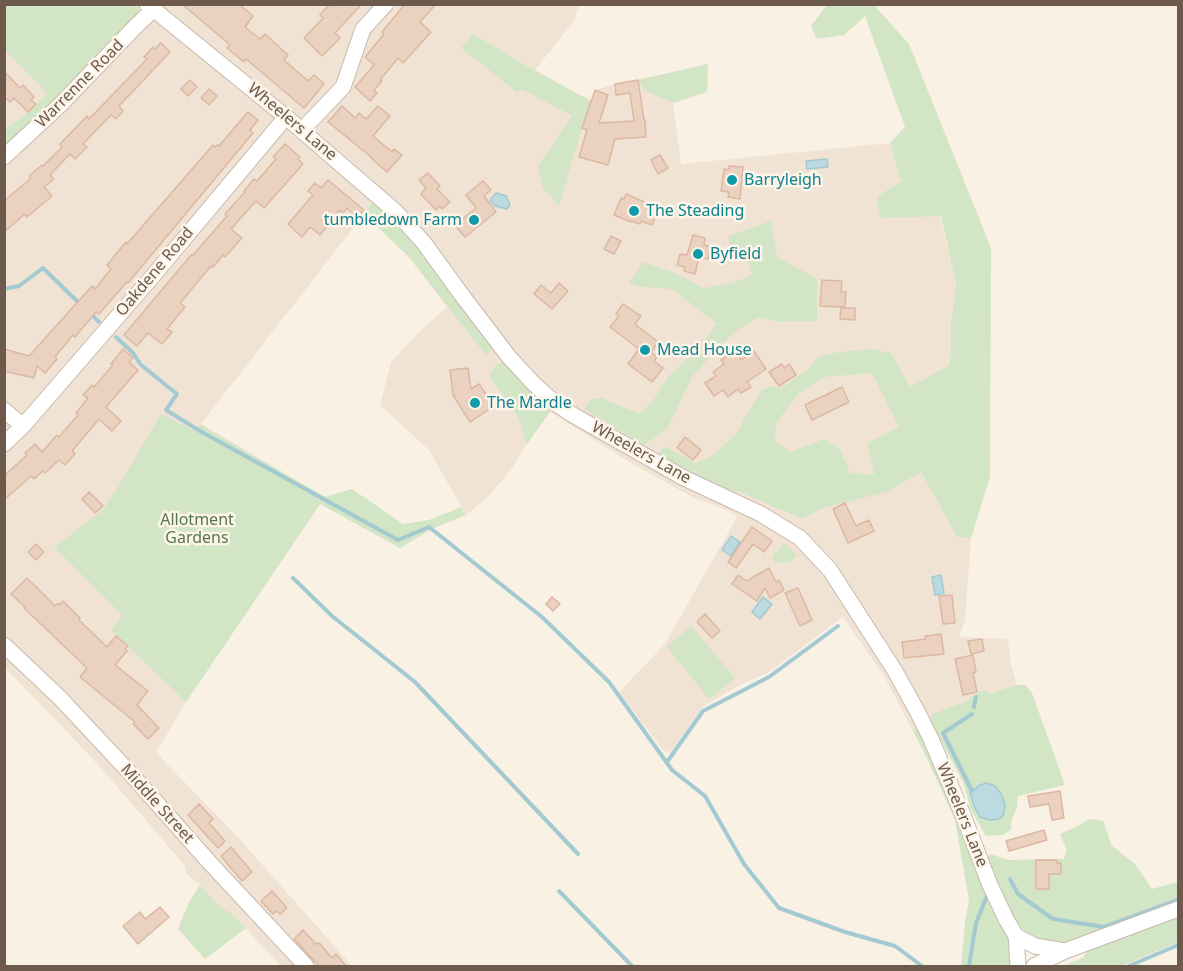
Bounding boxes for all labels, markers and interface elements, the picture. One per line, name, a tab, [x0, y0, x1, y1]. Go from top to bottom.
street label: Warrenne Road	[32, 36, 128, 132]
street label: Wheelers Lane	[243, 79, 341, 165]
place label: Barryleigh	[744, 170, 822, 190]
marker: Barryleigh	[725, 173, 739, 187]
place label: The Steading	[646, 201, 744, 221]
marker: The Steading	[627, 204, 641, 218]
place label: tumbledown Farm	[324, 210, 462, 230]
marker: tumbledown Farm	[467, 213, 481, 227]
street label: Oakdene Road	[112, 224, 198, 320]
place label: Byfield	[710, 244, 761, 264]
marker: Byfield	[691, 247, 705, 261]
place label: Mead House	[657, 340, 752, 360]
marker: Mead House	[638, 343, 652, 357]
place label: The Mardle	[487, 393, 572, 413]
marker: The Mardle	[468, 396, 482, 410]
street label: Wheelers Lane	[588, 418, 694, 488]
park label: Allotment Gardens	[160, 510, 234, 548]
street label: Middle Street	[116, 760, 198, 848]
street label: Wheelers Lane	[932, 760, 992, 870]

